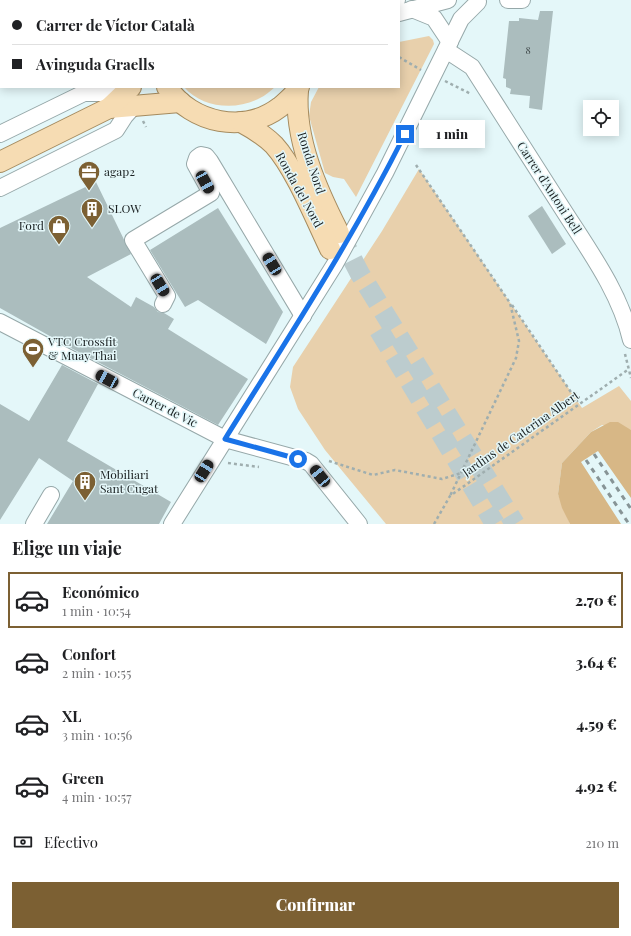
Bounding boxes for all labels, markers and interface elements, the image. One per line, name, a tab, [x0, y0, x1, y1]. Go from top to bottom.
text: Carrer de Víctor Català	[36, 15, 195, 35]
house number: 8	[525, 43, 531, 57]
text: Avinguda Graells	[36, 54, 155, 74]
map controls	[583, 100, 619, 136]
button: locate	[583, 100, 619, 136]
callout: 1 min	[419, 120, 485, 148]
route end	[396, 125, 414, 143]
text: 1 min	[436, 125, 468, 142]
street label: Ronda Nord	[294, 130, 329, 196]
street label: Carrer d'Antoni Bell	[514, 138, 586, 237]
street label: Ronda del Nord	[273, 149, 327, 230]
office icon: agap2	[76, 159, 102, 192]
place label: agap2	[104, 163, 135, 179]
car	[194, 169, 216, 195]
building icon: SLOW	[79, 196, 105, 229]
place label: SLOW	[108, 200, 141, 216]
shop icon: Ford	[46, 213, 72, 246]
place label: Ford	[19, 217, 44, 233]
car	[261, 251, 283, 277]
car	[149, 272, 171, 298]
place label: VTC Crossfit & Muay Thai	[47, 333, 117, 363]
sports icon: VTC Crossfit & Muay Thai	[20, 336, 46, 369]
car	[94, 368, 120, 390]
street label: Carrer de Vic	[130, 384, 201, 430]
street label: Jardins de Caterina Albert	[458, 386, 583, 480]
route start	[289, 450, 307, 468]
car	[193, 458, 215, 484]
car	[308, 463, 332, 489]
place label: Mobiliari Sant Cugat	[100, 466, 159, 496]
building icon: Mobiliari Sant Cugat	[72, 469, 98, 502]
text: Elige un viaje	[12, 536, 122, 560]
icon: car	[14, 582, 50, 618]
text: Económico	[62, 582, 139, 602]
text: 2.70 €	[575, 590, 617, 610]
text: 1 min · 10:54	[62, 602, 131, 619]
icon: car	[14, 644, 50, 680]
text: Confort	[62, 644, 116, 664]
text: 3.64 €	[576, 652, 617, 672]
text: 2 min · 10:55	[62, 664, 131, 681]
icon: car	[14, 706, 50, 742]
text: XL	[62, 706, 82, 726]
text: 4.59 €	[576, 714, 617, 734]
text: 3 min · 10:56	[62, 726, 132, 743]
icon: car	[14, 768, 50, 804]
text: Green	[62, 768, 104, 788]
text: 4.92 €	[575, 776, 617, 796]
text: 4 min · 10:57	[62, 788, 131, 805]
icon: cash	[12, 831, 34, 853]
text: Efectivo	[44, 832, 98, 852]
text: 210 m	[585, 834, 619, 851]
button: Confirmar	[12, 882, 619, 928]

